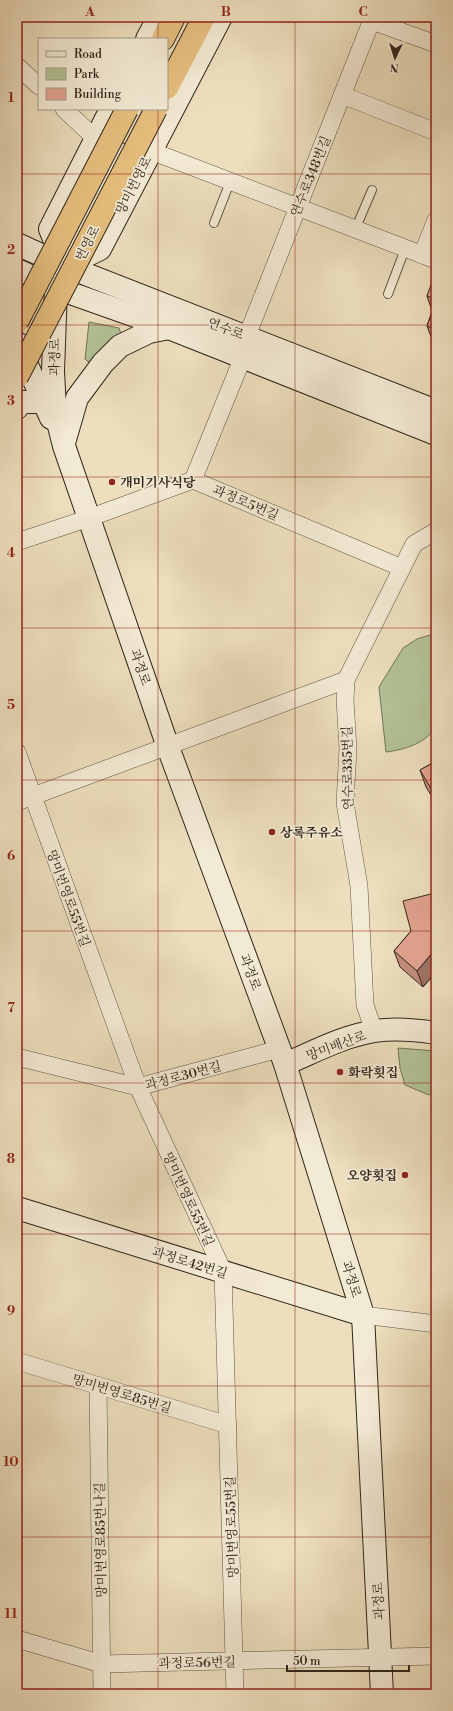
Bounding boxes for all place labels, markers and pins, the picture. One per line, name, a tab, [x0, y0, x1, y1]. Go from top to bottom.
place label: 개미기사식당	[120, 475, 196, 491]
marker: 개미기사식당	[107, 477, 117, 487]
place label: 상록주유소	[280, 825, 343, 841]
marker: 상록주유소	[267, 827, 277, 837]
place label: 화락횟집	[348, 1065, 398, 1081]
marker: 화락횟집	[335, 1067, 345, 1077]
place label: 오양횟집	[347, 1168, 397, 1184]
marker: 오양횟집	[400, 1170, 410, 1180]

